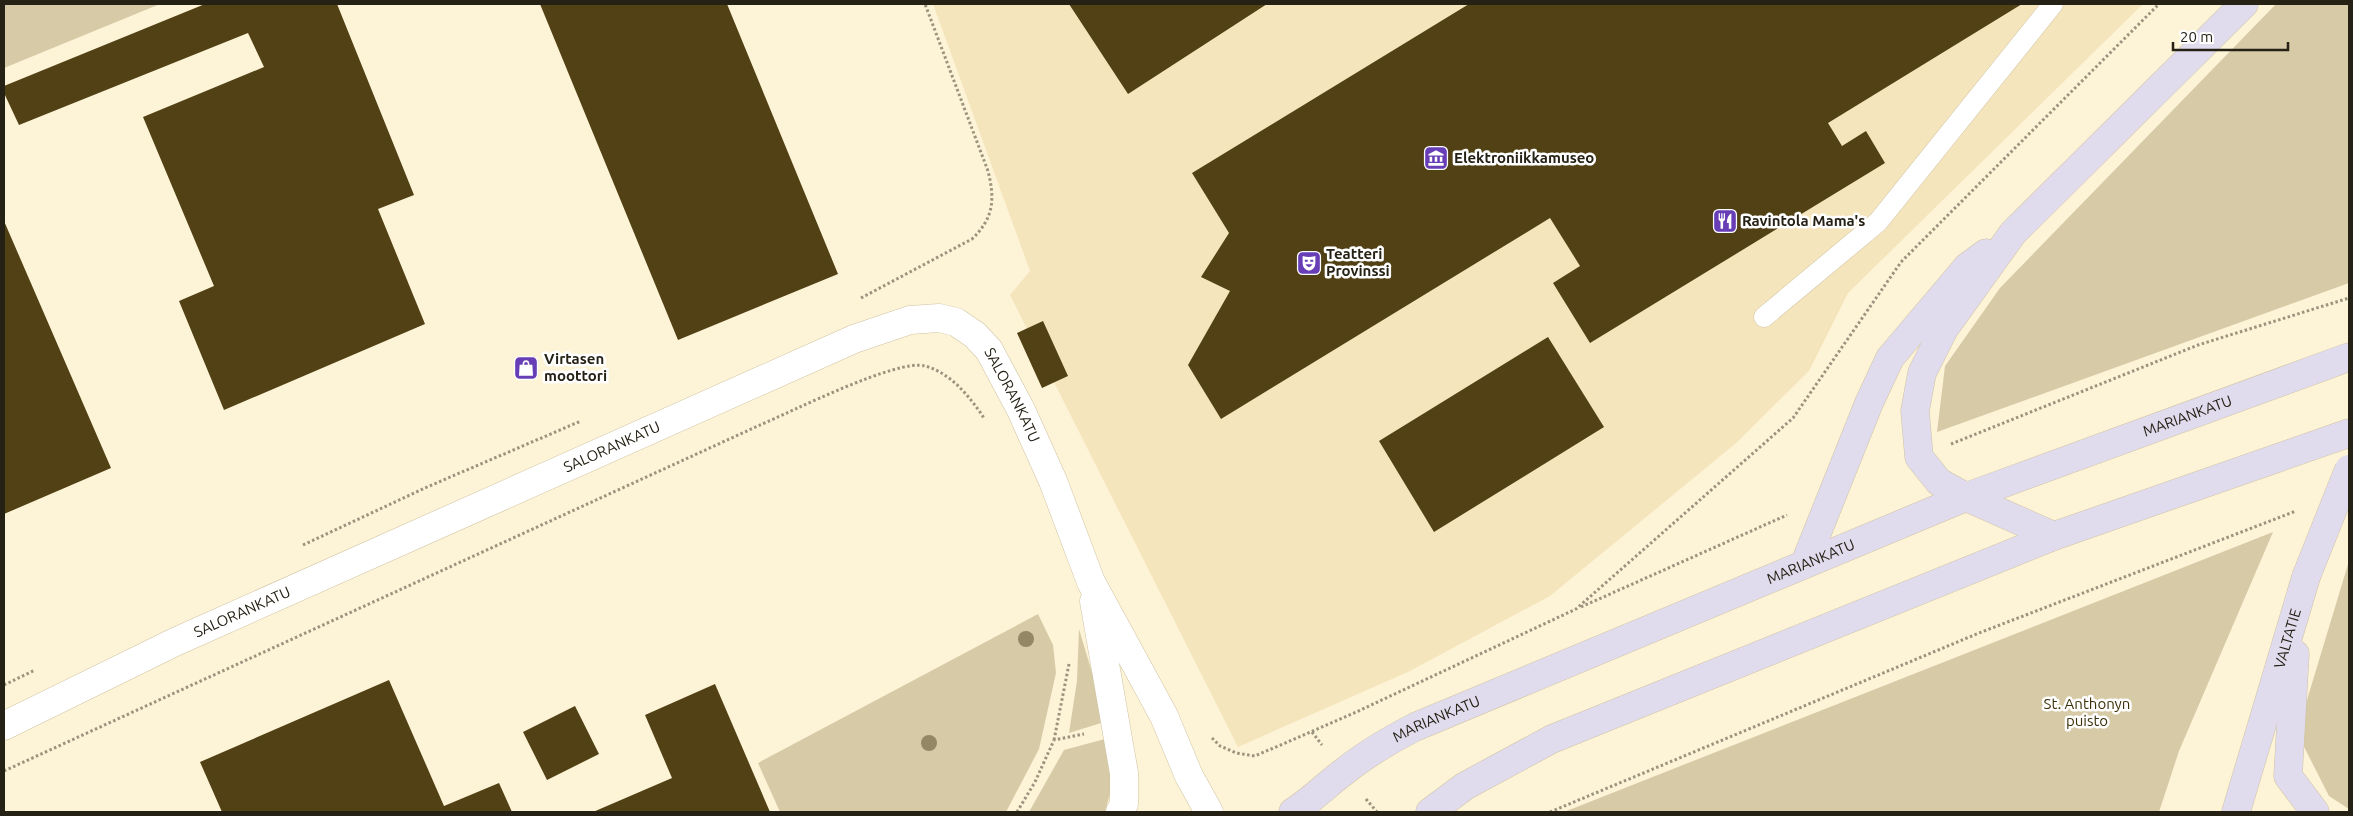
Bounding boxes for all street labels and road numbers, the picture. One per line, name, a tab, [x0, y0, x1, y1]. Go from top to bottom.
street label: SALORANKATU	[981, 345, 1043, 445]
street label: MARIANKATU	[2140, 391, 2234, 440]
street label: SALORANKATU	[561, 418, 663, 475]
street label: MARIANKATU	[1764, 535, 1857, 587]
street label: SALORANKATU	[191, 583, 293, 641]
street label: VALTATIE	[2270, 606, 2304, 670]
street label: MARIANKATU	[1389, 692, 1482, 745]

